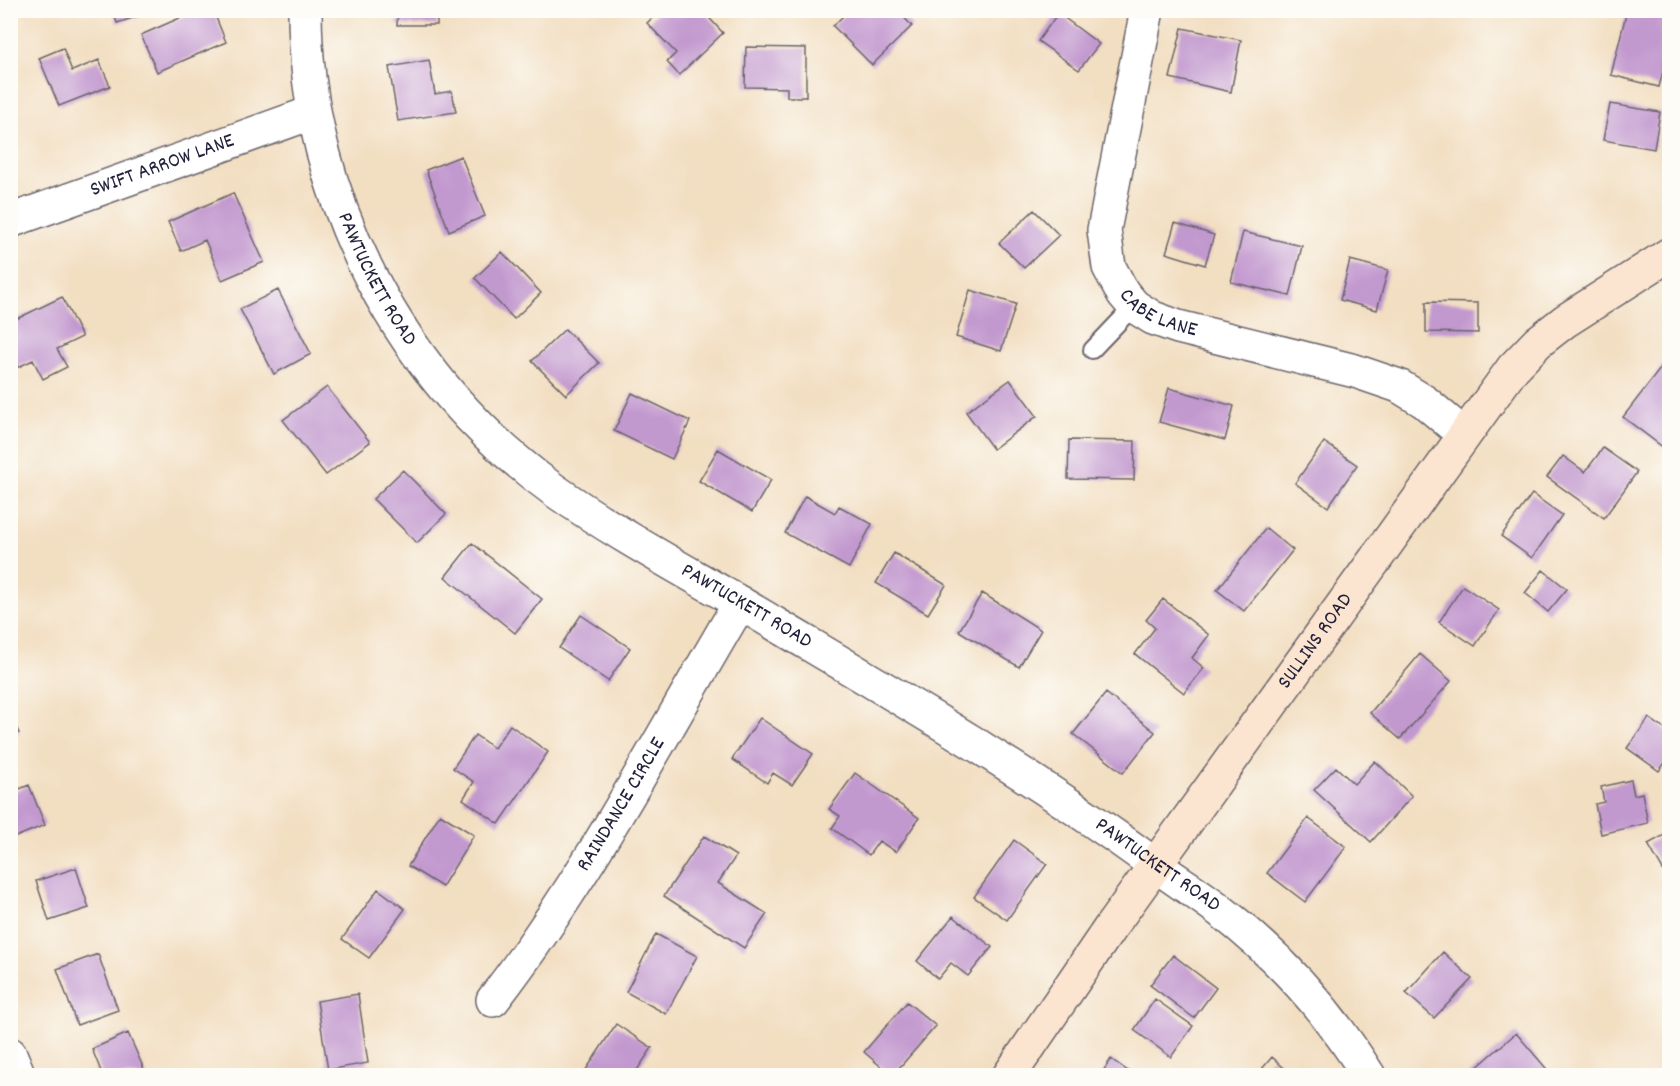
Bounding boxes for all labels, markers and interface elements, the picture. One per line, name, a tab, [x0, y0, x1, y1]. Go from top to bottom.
street label: SWIFT ARROW LANE	[86, 127, 239, 206]
street label: PAWTUCKETT ROAD	[329, 208, 423, 353]
street label: CABE LANE	[1111, 282, 1200, 346]
street label: PAWTUCKETT ROAD	[675, 557, 817, 657]
street label: SULLINS ROAD	[1271, 587, 1361, 696]
street label: RAINDANCE CIRCLE	[570, 732, 674, 878]
street label: PAWTUCKETT ROAD	[1088, 811, 1226, 921]

